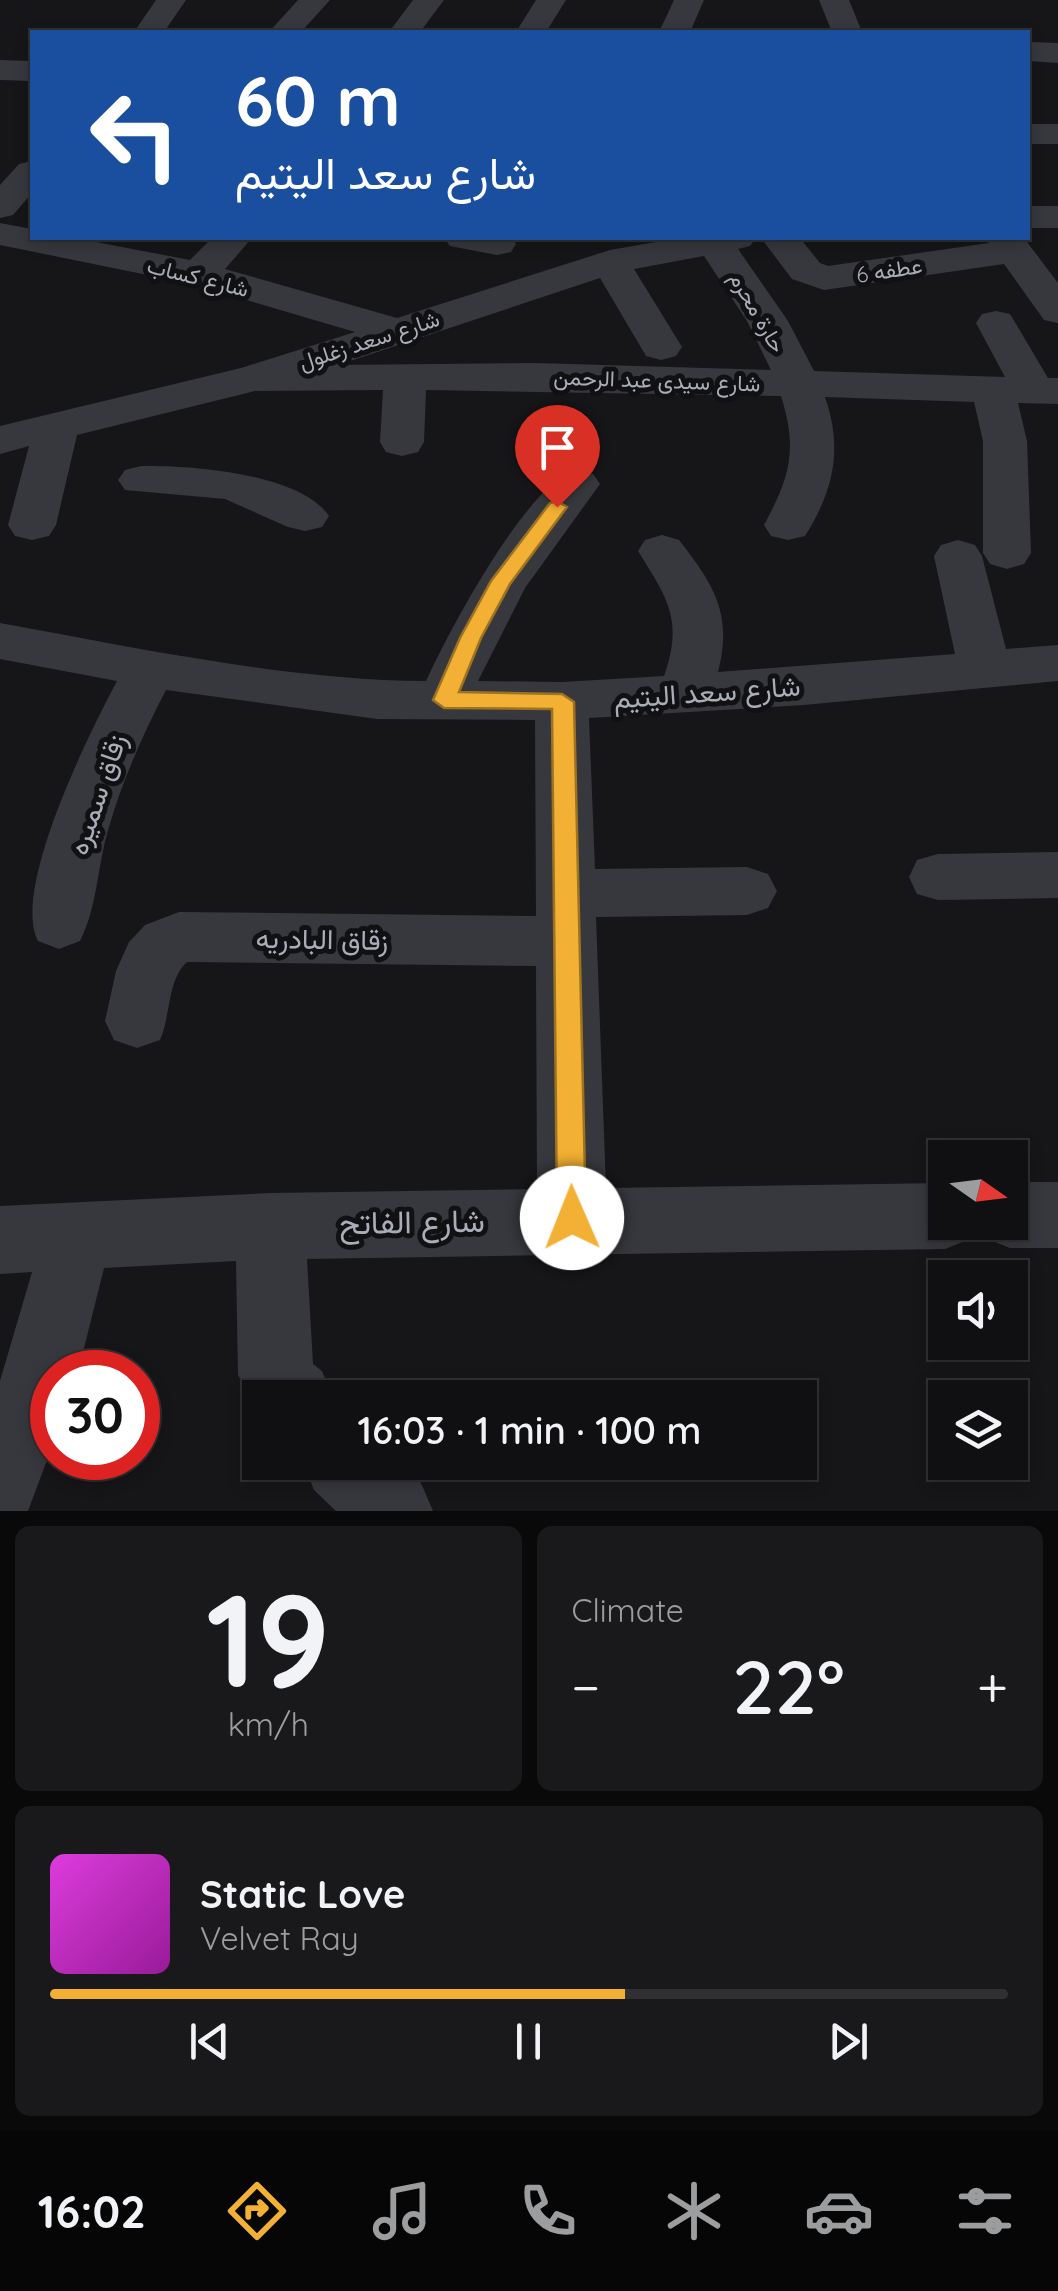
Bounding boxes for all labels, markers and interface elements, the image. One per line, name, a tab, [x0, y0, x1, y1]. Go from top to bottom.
text: 60 m	[235, 56, 401, 144]
icon: left	[70, 70, 200, 200]
text: شارع سعد اليتيم	[235, 144, 536, 200]
street label: شارع كساب	[144, 251, 252, 304]
street label: عطفه 6	[854, 251, 924, 289]
street label: حارة محرم	[723, 266, 792, 358]
street label: شارع سعد زغلول	[295, 304, 443, 377]
street label: شارع سيدى عبد الرحمن	[553, 362, 761, 399]
pin	[515, 405, 600, 508]
icon: arrive	[530, 420, 585, 475]
street label: شارع سعد اليتيم	[612, 668, 802, 717]
street label: زقاق سميره	[60, 729, 134, 859]
street label: زقاق البادريه	[255, 920, 389, 958]
north arrow	[928, 1140, 1028, 1240]
map controls	[928, 1140, 1028, 1480]
position arrow	[520, 1166, 624, 1270]
street label: شارع الفاتح	[339, 1200, 485, 1245]
button: sound	[928, 1260, 1028, 1360]
speed limit sign: 30	[30, 1350, 160, 1480]
button: layers	[928, 1380, 1028, 1480]
text: 16:03 · 1 min · 100 m	[358, 1406, 701, 1454]
text: 19	[206, 1557, 330, 1720]
text: Climate	[572, 1590, 684, 1630]
text: 22°	[732, 1639, 845, 1733]
text: −	[572, 1652, 600, 1721]
text: +	[977, 1652, 1008, 1721]
text: km/h	[228, 1704, 309, 1744]
text: Static Love	[200, 1870, 405, 1918]
text: Velvet Ray	[200, 1918, 359, 1958]
icon: previous	[182, 2014, 237, 2069]
icon: pause	[501, 2014, 556, 2069]
icon: next	[821, 2014, 876, 2069]
icon: directions	[222, 2176, 292, 2246]
icon: music	[367, 2176, 437, 2246]
icon: phone	[513, 2176, 583, 2246]
icon: climate	[659, 2176, 729, 2246]
icon: car	[804, 2176, 874, 2246]
icon: filters	[950, 2176, 1020, 2246]
text: 16:02	[38, 2183, 146, 2239]

